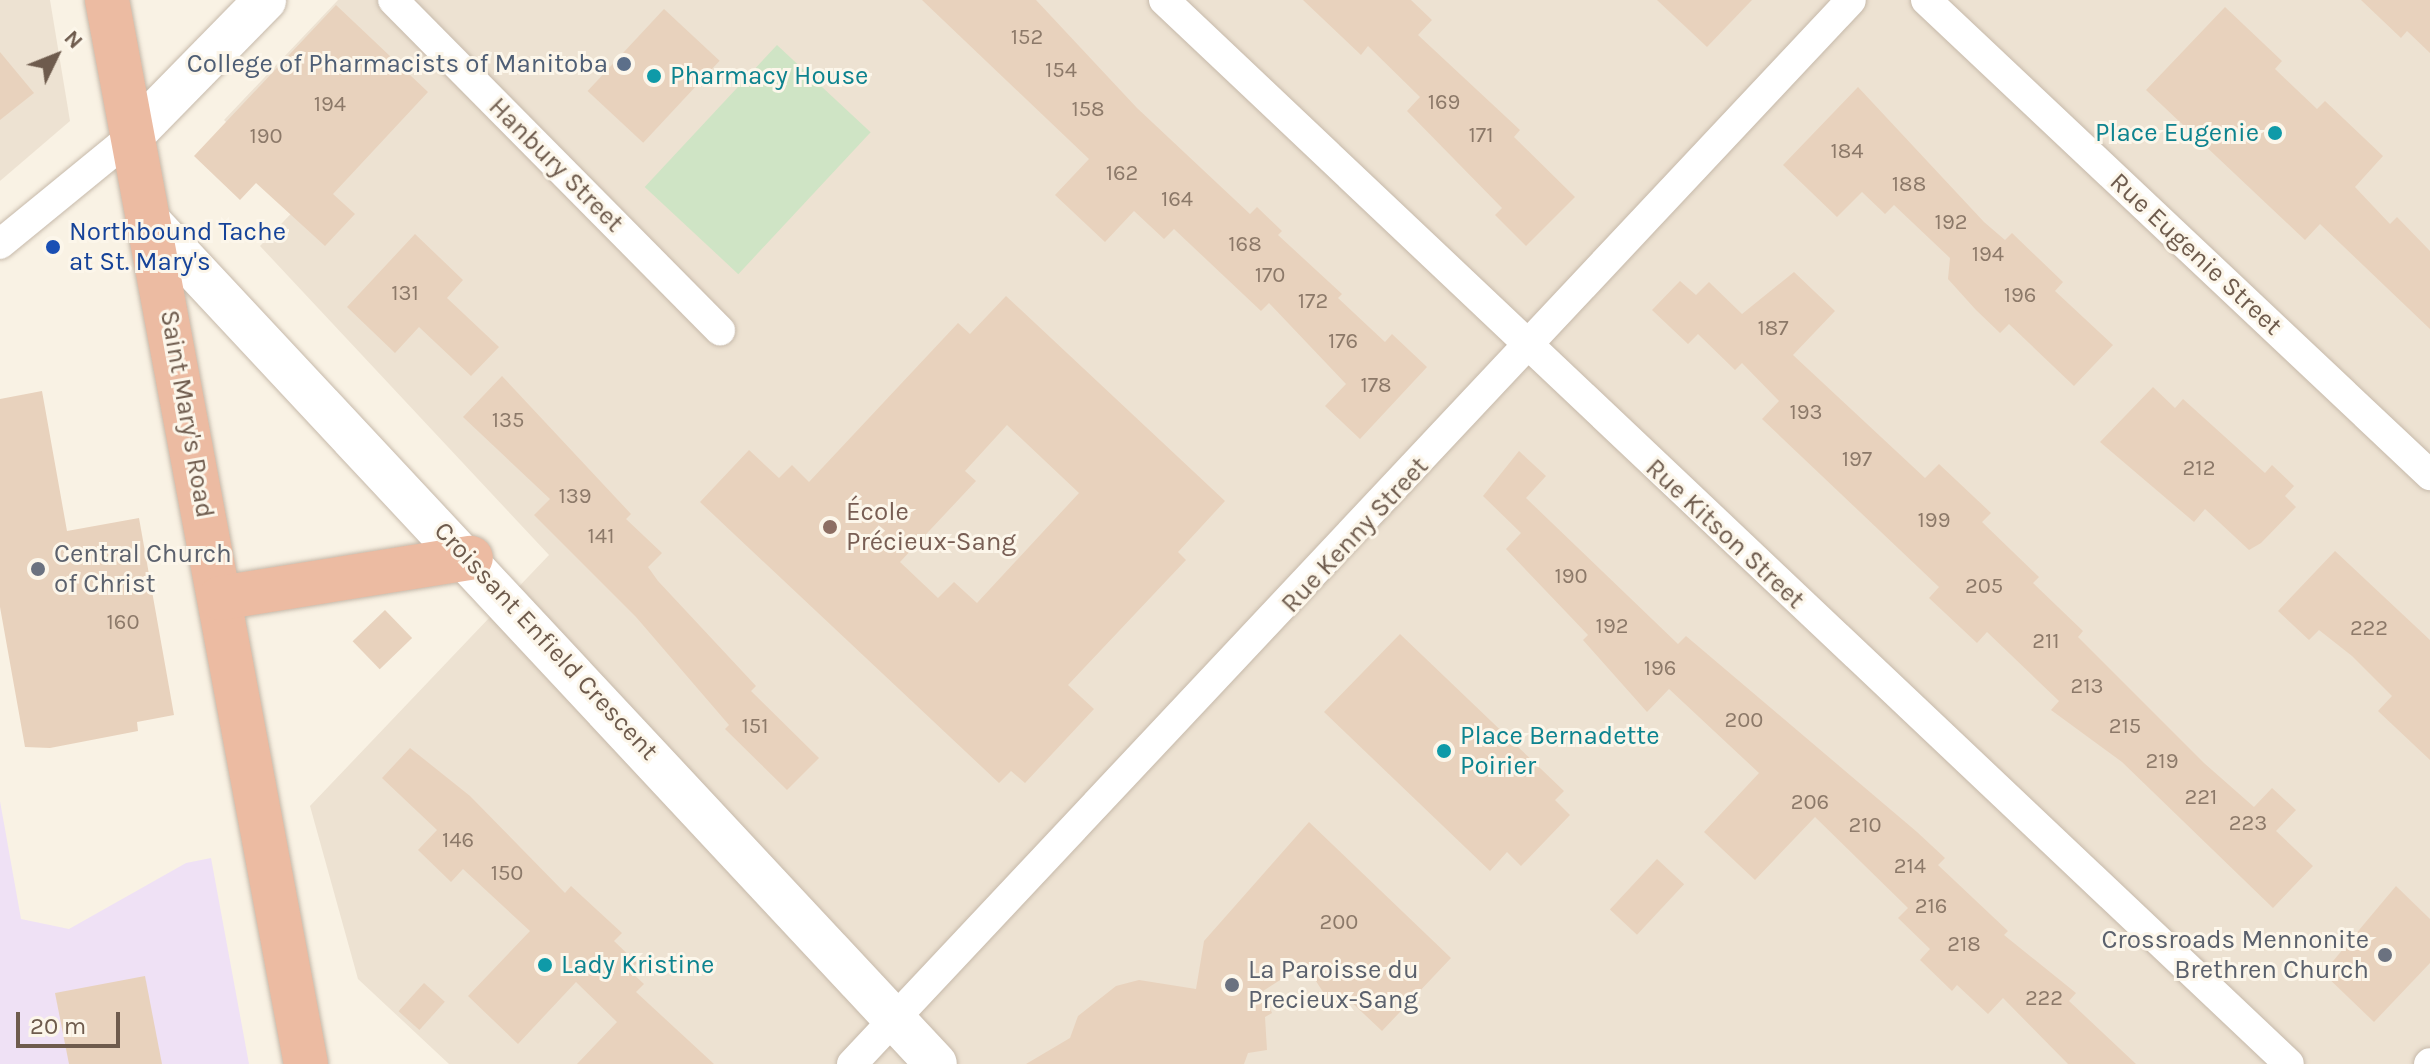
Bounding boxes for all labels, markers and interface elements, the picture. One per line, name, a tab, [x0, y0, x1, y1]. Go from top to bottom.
north arrow	[16, 16, 96, 96]
text: N	[59, 25, 88, 54]
house number: 152	[1011, 25, 1043, 51]
place label: College of Pharmacists of Manitoba	[187, 48, 608, 80]
marker: College of Pharmacists of Manitoba	[615, 55, 633, 73]
house number: 154	[1045, 58, 1077, 84]
place label: Pharmacy House	[670, 60, 868, 92]
marker: Pharmacy House	[645, 67, 663, 85]
house number: 169	[1428, 90, 1460, 116]
street label: Hanbury Street	[482, 91, 630, 239]
house number: 194	[314, 92, 346, 118]
house number: 158	[1071, 97, 1105, 123]
place label: Place Eugenie	[2095, 117, 2259, 149]
house number: 171	[1469, 123, 1493, 149]
house number: 190	[249, 124, 283, 150]
marker: Place Eugenie	[2266, 124, 2284, 142]
house number: 184	[1830, 139, 1864, 165]
house number: 162	[1106, 161, 1138, 187]
street label: Rue Eugenie Street	[2103, 166, 2289, 342]
house number: 188	[1892, 172, 1926, 198]
house number: 164	[1161, 187, 1193, 213]
house number: 192	[1935, 210, 1967, 236]
place label: Northbound Tache at St. Mary's	[69, 216, 286, 278]
house number: 168	[1228, 232, 1262, 258]
marker: Northbound Tache at St. Mary's	[44, 238, 62, 256]
house number: 194	[1972, 242, 2004, 268]
house number: 170	[1255, 263, 1285, 289]
house number: 131	[391, 281, 419, 307]
house number: 196	[2004, 283, 2036, 309]
house number: 172	[1298, 289, 1328, 315]
street label: Saint Mary's Road	[153, 308, 221, 520]
house number: 187	[1757, 316, 1789, 342]
house number: 176	[1328, 329, 1358, 355]
house number: 178	[1360, 373, 1392, 399]
house number: 193	[1789, 400, 1823, 426]
house number: 135	[492, 408, 524, 434]
house number: 197	[1842, 447, 1872, 473]
street label: Rue Kenny Street	[1275, 451, 1435, 619]
street label: Rue Kitson Street	[1639, 452, 1811, 616]
house number: 212	[2183, 456, 2215, 482]
house number: 139	[558, 484, 592, 510]
place label: École Précieux-Sang	[846, 496, 1016, 558]
house number: 199	[1918, 508, 1950, 534]
street label: Croissant Enfield Crescent	[427, 515, 665, 767]
marker: École Précieux-Sang	[821, 518, 839, 536]
house number: 141	[588, 524, 614, 550]
place label: Central Church of Christ	[54, 538, 232, 600]
marker: Central Church of Christ	[29, 560, 47, 578]
house number: 190	[1554, 564, 1588, 590]
house number: 205	[1965, 574, 2003, 600]
house number: 160	[107, 610, 139, 636]
house number: 192	[1596, 614, 1628, 640]
house number: 222	[2350, 616, 2388, 642]
house number: 211	[2032, 629, 2060, 655]
house number: 196	[1644, 656, 1676, 682]
house number: 213	[2070, 674, 2104, 700]
house number: 200	[1725, 708, 1763, 734]
house number: 151	[742, 714, 768, 740]
house number: 215	[2109, 714, 2141, 740]
place label: Place Bernadette Poirier	[1460, 720, 1659, 782]
marker: Place Bernadette Poirier	[1435, 742, 1453, 760]
house number: 219	[2146, 749, 2178, 775]
house number: 221	[2185, 785, 2217, 811]
house number: 206	[1791, 790, 1829, 816]
house number: 223	[2229, 811, 2267, 837]
house number: 210	[1848, 813, 1882, 839]
house number: 146	[442, 828, 474, 854]
house number: 214	[1894, 854, 1926, 880]
house number: 150	[491, 861, 523, 887]
house number: 216	[1915, 894, 1947, 920]
house number: 200	[1320, 910, 1358, 936]
place label: Crossroads Mennonite Brethren Church	[2101, 924, 2369, 986]
house number: 218	[1947, 932, 1981, 958]
marker: Crossroads Mennonite Brethren Church	[2376, 946, 2394, 964]
place label: Lady Kristine	[561, 949, 714, 981]
place label: La Paroisse du Precieux-Sang	[1248, 954, 1419, 1016]
marker: Lady Kristine	[536, 956, 554, 974]
marker: La Paroisse du Precieux-Sang	[1223, 976, 1241, 994]
house number: 222	[2025, 986, 2063, 1012]
scale bar	[20, 996, 124, 1046]
text: 20 m	[30, 1012, 86, 1040]

